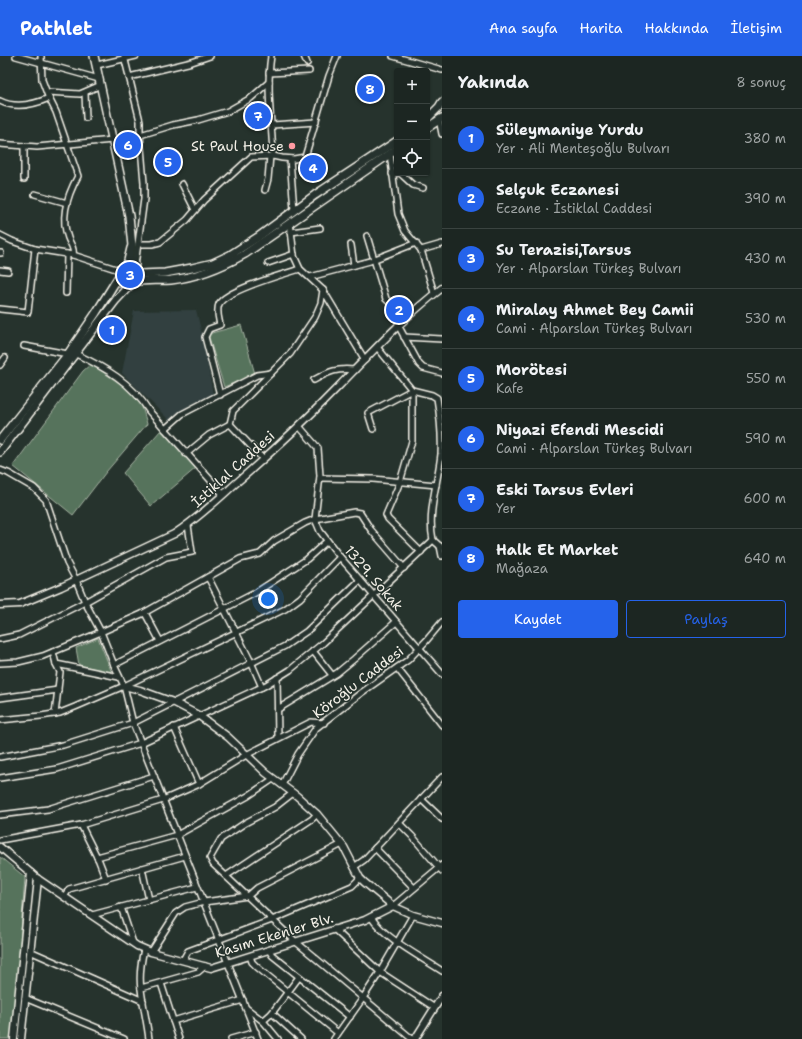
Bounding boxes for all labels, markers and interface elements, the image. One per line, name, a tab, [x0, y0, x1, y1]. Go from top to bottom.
text: Pathlet	[20, 16, 92, 41]
text: Ana sayfa	[489, 19, 557, 37]
text: Harita	[579, 19, 622, 37]
text: Hakkında	[644, 19, 708, 37]
text: İletişim	[730, 19, 782, 37]
map controls	[394, 68, 430, 176]
button: +	[394, 68, 430, 104]
text: Yakında	[458, 71, 529, 93]
pin: 8	[357, 74, 383, 104]
text: 8 sonuç	[737, 74, 786, 91]
pin: 7	[245, 101, 271, 131]
button: −	[394, 104, 430, 140]
text: Süleymaniye Yurdu	[496, 120, 644, 140]
pin: 6	[115, 130, 141, 160]
text: 1	[468, 130, 474, 147]
text: 380 m	[744, 130, 786, 147]
place label: St Paul House	[191, 137, 284, 155]
button: locate	[394, 140, 430, 176]
text: Yer · Ali Menteşoğlu Bulvarı	[496, 140, 670, 157]
marker: St Paul House	[287, 141, 297, 151]
pin: 5	[155, 147, 181, 177]
pin: 4	[300, 153, 326, 183]
text: Selçuk Eczanesi	[496, 180, 619, 200]
text: 2	[466, 190, 476, 207]
text: 390 m	[744, 190, 786, 207]
text: Eczane · İstiklal Caddesi	[496, 200, 652, 217]
text: Su Terazisi,Tarsus	[496, 240, 631, 260]
text: 3	[466, 250, 476, 267]
text: 430 m	[744, 250, 786, 267]
pin: 3	[117, 260, 143, 290]
text: Yer · Alparslan Türkeş Bulvarı	[496, 260, 682, 277]
pin: 2	[386, 295, 412, 325]
text: Miralay Ahmet Bey Camii	[496, 300, 694, 320]
text: 4	[466, 310, 476, 327]
text: 530 m	[745, 310, 786, 327]
pin: 1	[99, 315, 125, 345]
text: Cami · Alparslan Türkeş Bulvarı	[496, 320, 693, 337]
text: Morötesi	[496, 360, 567, 380]
text: 5	[467, 370, 475, 387]
text: 550 m	[746, 370, 786, 387]
text: Kafe	[496, 380, 524, 397]
text: Niyazi Efendi Mescidi	[496, 420, 664, 440]
street label: İstiklal Caddesi	[188, 427, 278, 511]
text: 6	[466, 430, 476, 447]
text: 590 m	[745, 430, 786, 447]
text: Cami · Alparslan Türkeş Bulvarı	[496, 440, 693, 457]
text: Eski Tarsus Evleri	[496, 480, 634, 500]
text: 7	[466, 490, 476, 507]
text: 600 m	[743, 490, 786, 507]
text: Yer	[496, 500, 516, 517]
text: Halk Et Market	[496, 540, 618, 560]
street label: 1329. Sokak	[341, 542, 407, 614]
text: 8	[466, 550, 476, 567]
text: 640 m	[744, 550, 786, 567]
text: Mağaza	[496, 560, 548, 577]
your location	[258, 589, 278, 609]
button: Kaydet	[458, 600, 618, 638]
button: Paylaş	[626, 600, 786, 638]
street label: Köroğlu Caddesi	[309, 642, 407, 722]
street label: Kasım Ekenler Blv.	[213, 908, 335, 962]

